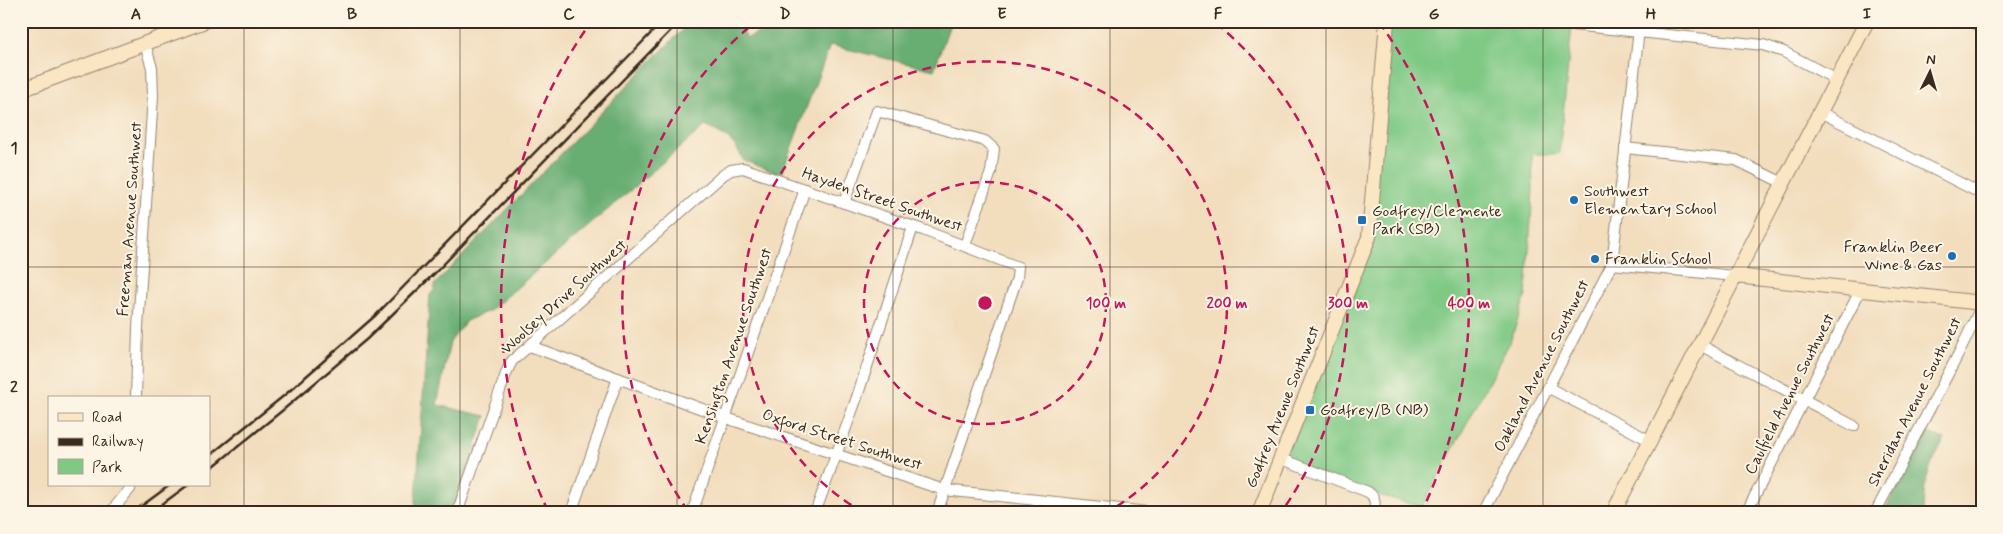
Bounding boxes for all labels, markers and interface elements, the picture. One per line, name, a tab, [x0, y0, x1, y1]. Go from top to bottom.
text: A	[131, 4, 141, 25]
text: B	[347, 4, 357, 25]
text: C	[563, 4, 575, 25]
text: D	[779, 4, 791, 25]
text: E	[997, 4, 1007, 25]
text: F	[1214, 4, 1223, 25]
text: G	[1429, 4, 1440, 25]
text: H	[1646, 4, 1657, 25]
text: I	[1863, 4, 1872, 25]
north arrow	[1906, 48, 1956, 98]
text: N	[1926, 51, 1936, 69]
street label: Freeman Avenue Southwest	[113, 121, 147, 317]
text: 1	[10, 138, 18, 159]
street label: Hayden Street Southwest	[799, 163, 965, 237]
place label: Southwest Elementary School	[1584, 181, 1717, 220]
marker: Southwest Elementary School	[1568, 194, 1580, 206]
place label: Godfrey/Clemente Park (SB)	[1372, 201, 1502, 240]
marker: Godfrey/Clemente Park (SB)	[1356, 214, 1368, 226]
street label: Woolsey Drive Southwest	[497, 235, 631, 359]
place label: Franklin Beer Wine & Gas	[1844, 237, 1943, 276]
street label: Kensington Avenue Southwest	[691, 245, 778, 447]
place label: Franklin School	[1605, 249, 1712, 270]
marker: Franklin Beer Wine & Gas	[1946, 250, 1958, 262]
marker: Franklin School	[1589, 253, 1601, 265]
street label: Oakland Avenue Southwest	[1489, 276, 1595, 456]
centre of rings	[976, 294, 994, 312]
text: 100 m	[1086, 294, 1126, 314]
text: 200 m	[1207, 294, 1248, 314]
text: 300 m	[1328, 294, 1368, 314]
text: 400 m	[1448, 294, 1490, 314]
street label: Caulfield Avenue Southwest	[1740, 310, 1840, 478]
street label: Sheridan Avenue Southwest	[1863, 314, 1967, 490]
street label: Godfrey Avenue Southwest	[1241, 323, 1325, 491]
text: 2	[10, 377, 18, 398]
legend	[48, 396, 210, 486]
place label: Godfrey/B (NB)	[1320, 400, 1428, 421]
street label: Oxford Street Southwest	[759, 404, 925, 478]
marker: Godfrey/B (NB)	[1304, 404, 1316, 416]
text: Road	[92, 408, 122, 428]
text: Railway	[92, 432, 144, 452]
text: Park	[92, 458, 122, 478]

